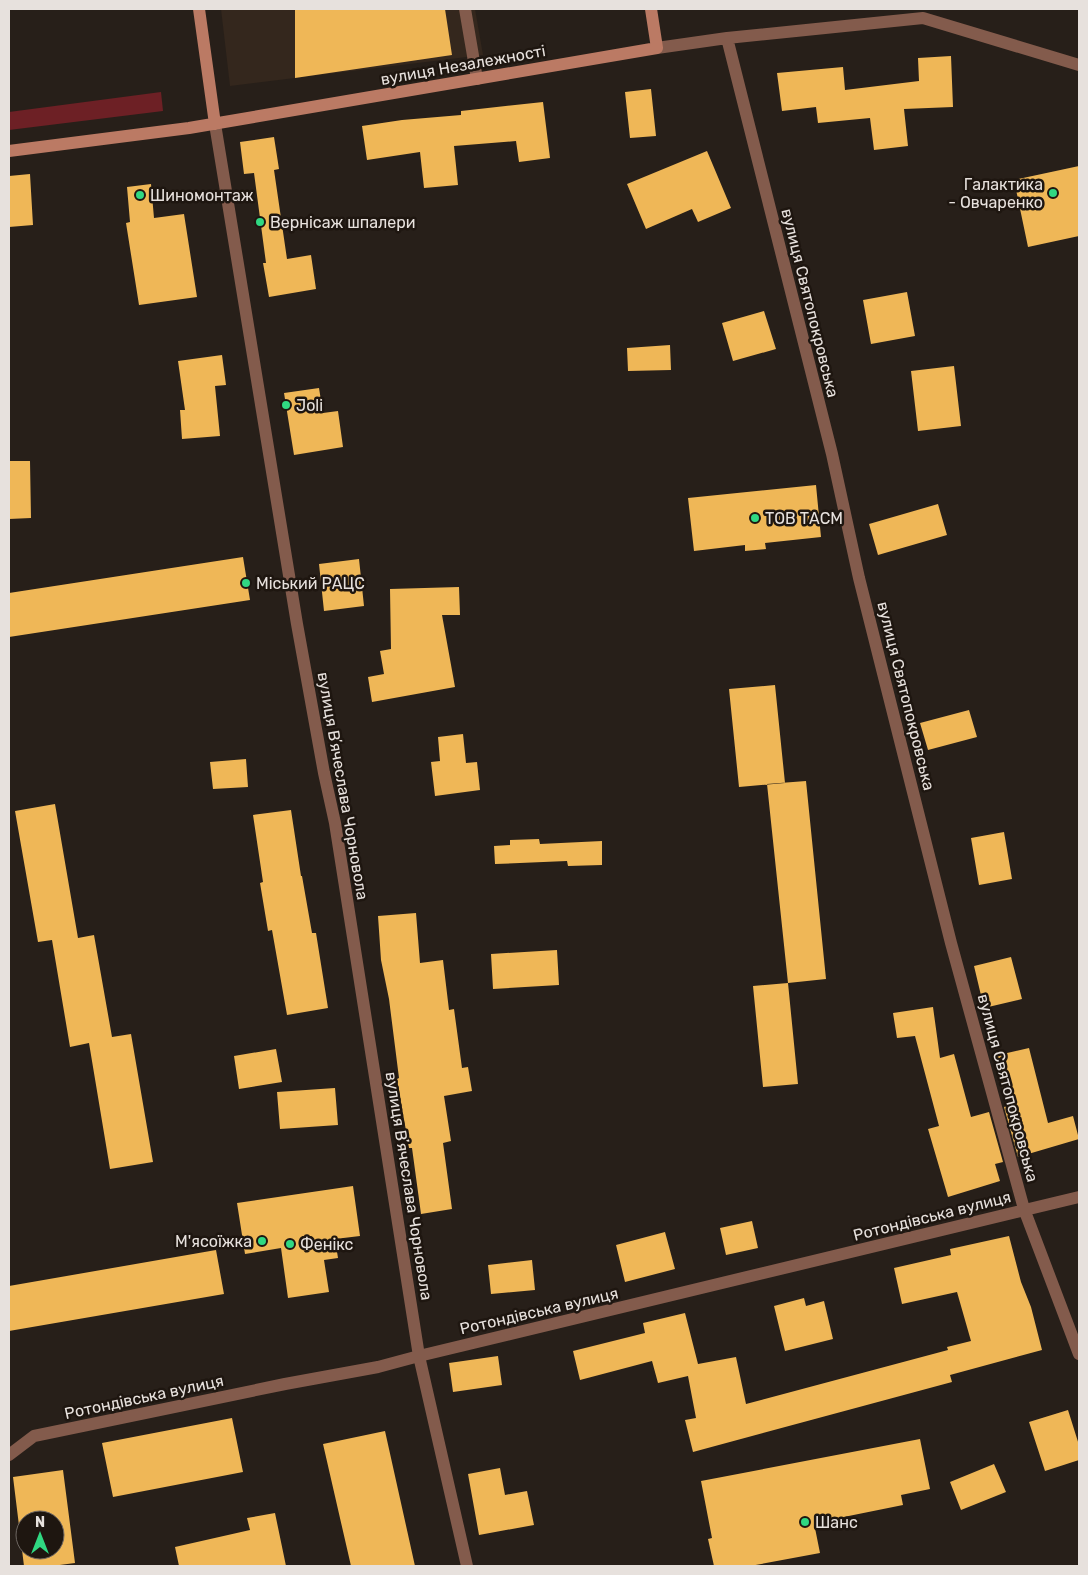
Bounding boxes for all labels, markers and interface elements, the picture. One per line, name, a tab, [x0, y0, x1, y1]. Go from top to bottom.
street label: вулиця Незалежності	[379, 41, 547, 89]
place label: Галактика - Овчаренко	[948, 175, 1043, 212]
place label: Шиномонтаж	[150, 186, 254, 205]
marker: Галактика - Овчаренко	[1047, 187, 1059, 199]
marker: Шиномонтаж	[134, 189, 146, 201]
street label: вулиця Святопокровська	[777, 207, 843, 399]
place label: Вернiсаж шпалери	[270, 213, 416, 232]
marker: Вернiсаж шпалери	[254, 216, 266, 228]
place label: Joli	[296, 396, 323, 415]
marker: Joli	[280, 399, 292, 411]
place label: ТОВ ТАСМ	[765, 509, 843, 528]
marker: ТОВ ТАСМ	[749, 512, 761, 524]
place label: Міський РАЦС	[256, 574, 365, 593]
marker: Міський РАЦС	[240, 577, 252, 589]
street label: вулиця Святопокровська	[873, 600, 939, 792]
street label: вулиця Вʼячеслава Чорновола	[314, 671, 372, 901]
street label: вулиця Святопокровська	[974, 992, 1042, 1184]
street label: вулиця Вʼячеслава Чорновола	[382, 1070, 436, 1302]
street label: Ротондівська вулиця	[851, 1187, 1013, 1245]
place label: М'ясоїжка	[175, 1232, 252, 1251]
marker: М'ясоїжка	[256, 1235, 268, 1247]
place label: Фенікс	[300, 1235, 353, 1254]
marker: Фенікс	[284, 1238, 296, 1250]
street label: Ротондівська вулиця	[458, 1284, 620, 1338]
street label: Ротондівська вулиця	[63, 1371, 225, 1423]
north arrow	[15, 1510, 65, 1560]
place label: Шанс	[815, 1513, 858, 1532]
text: N	[35, 1514, 45, 1531]
marker: Шанс	[799, 1516, 811, 1528]

